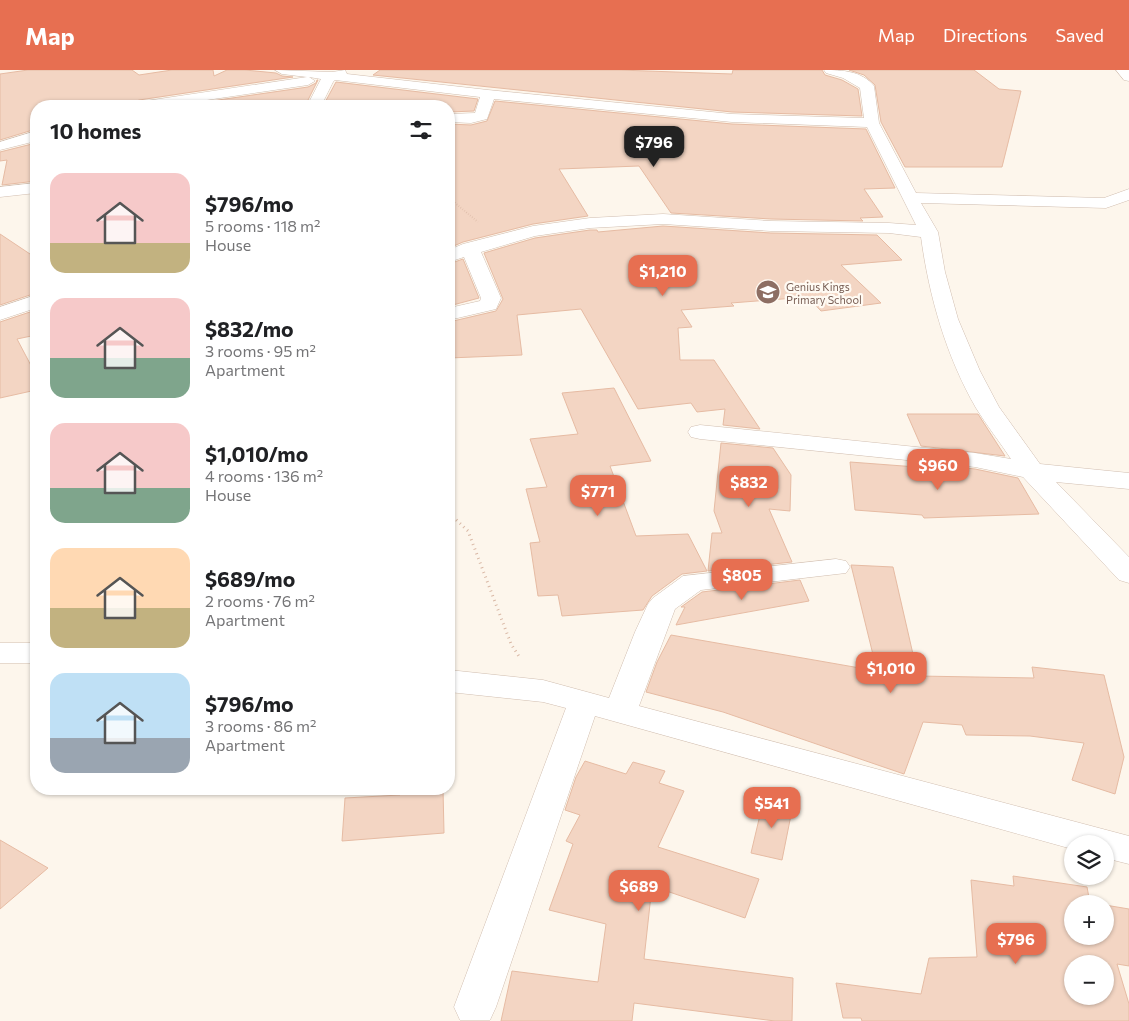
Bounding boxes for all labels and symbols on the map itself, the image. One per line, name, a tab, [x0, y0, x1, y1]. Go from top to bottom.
pin: $796	[624, 126, 684, 168]
pin: $1,210	[622, 254, 704, 297]
school or university icon: Genius Kings Primary School	[755, 279, 781, 305]
place label: Genius Kings Primary School	[786, 280, 862, 306]
pin: $960	[908, 448, 968, 491]
pin: $832	[719, 466, 779, 508]
pin: $771	[568, 474, 628, 517]
pin: $805	[712, 558, 772, 601]
pin: $1,010	[850, 652, 932, 694]
pin: $541	[742, 786, 802, 829]
pin: $689	[609, 870, 669, 912]
pin: $796	[986, 922, 1046, 965]

